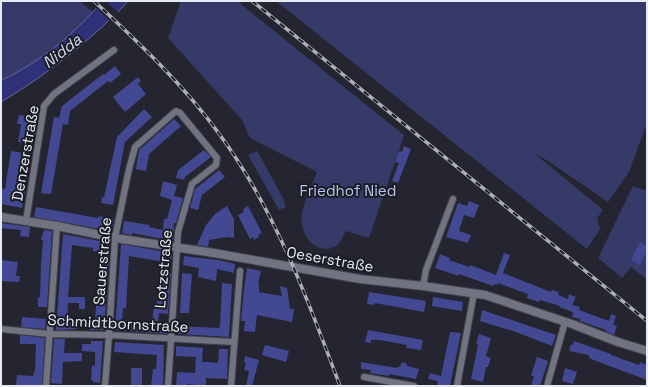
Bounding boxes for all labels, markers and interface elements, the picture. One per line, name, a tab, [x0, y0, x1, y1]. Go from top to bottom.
water label: Nidda	[38, 29, 87, 73]
street label: Denzerstraße	[7, 104, 43, 202]
park label: Friedhof Nied	[300, 181, 396, 200]
street label: Sauerstraße	[89, 216, 115, 306]
street label: Lotzstraße	[150, 229, 176, 309]
street label: Oeserstraße	[285, 242, 375, 276]
street label: Schmidtbornstraße	[47, 310, 189, 336]

